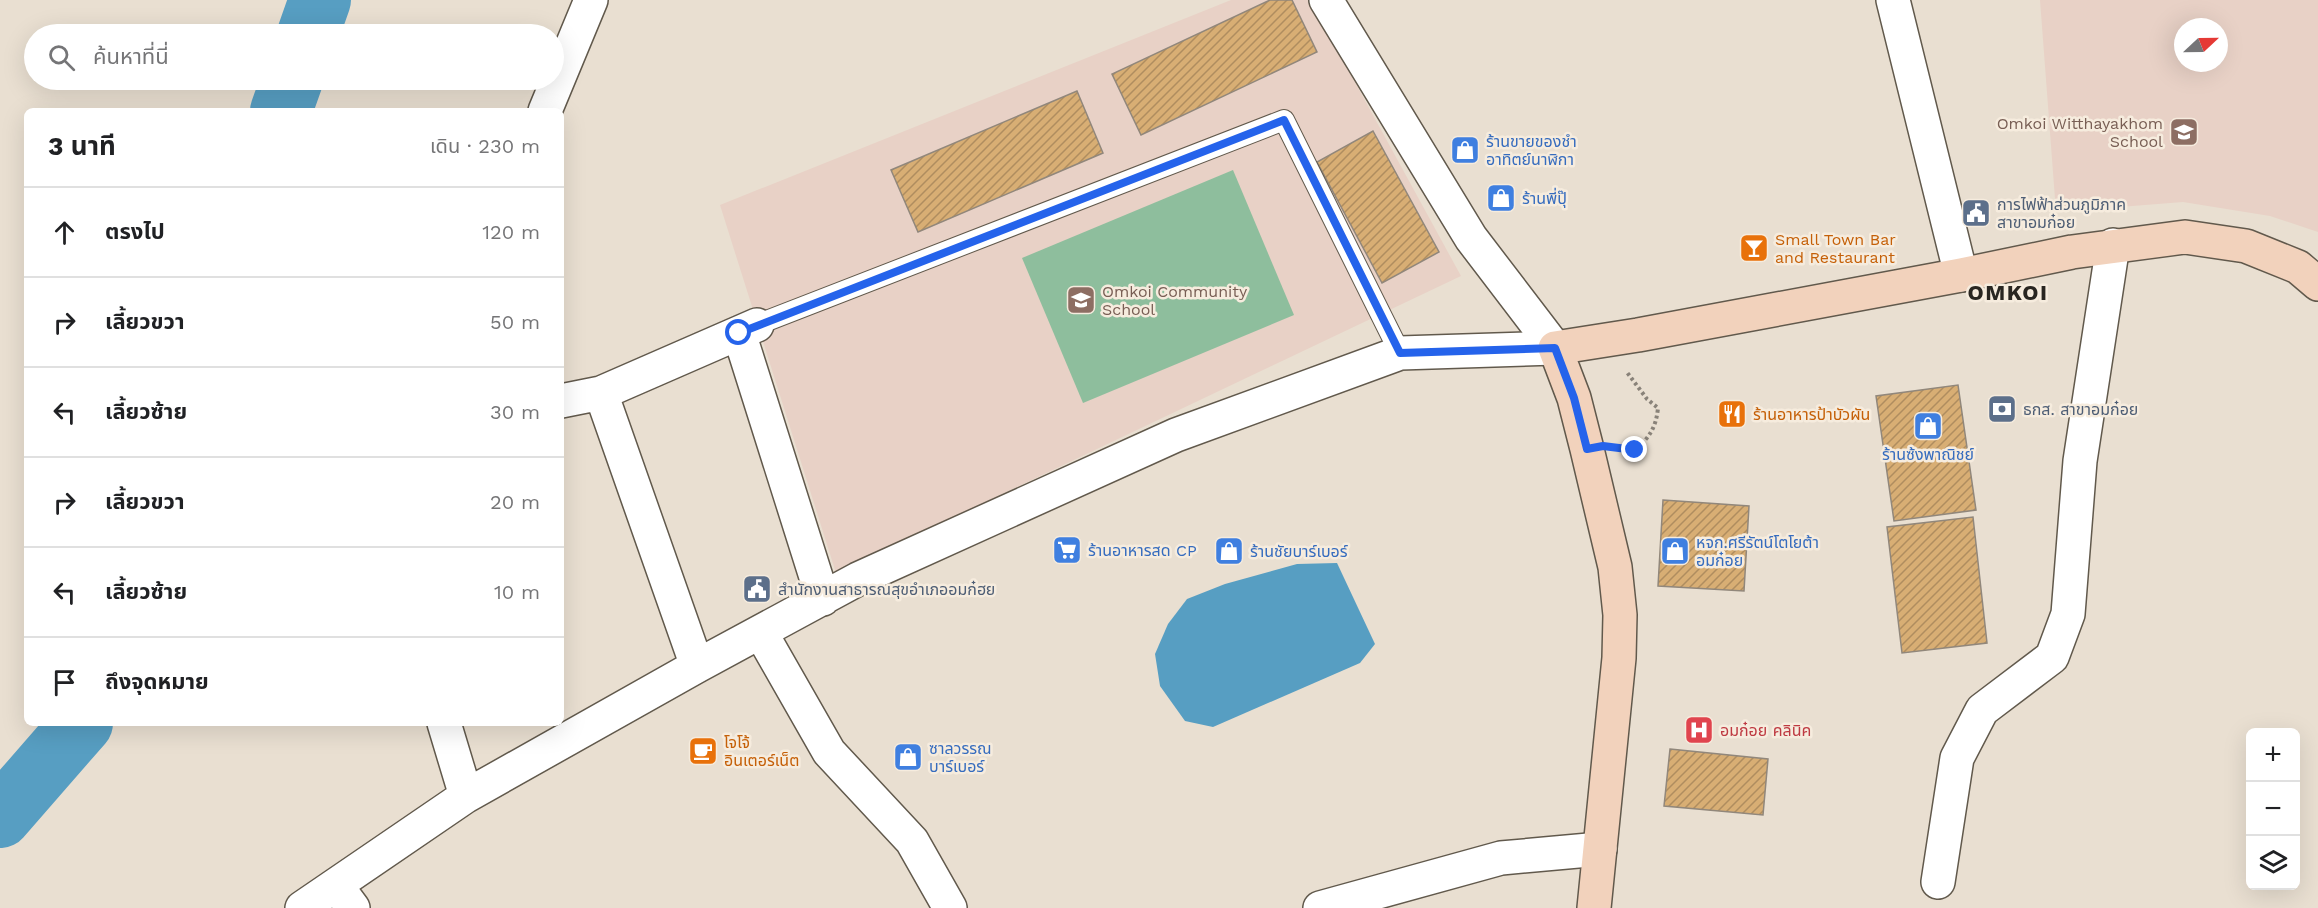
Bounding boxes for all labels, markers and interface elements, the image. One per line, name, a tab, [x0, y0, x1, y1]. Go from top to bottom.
north arrow	[2174, 18, 2228, 72]
search box	[24, 24, 564, 90]
icon: search	[45, 41, 78, 74]
text: ค้นหาที่นี่	[93, 44, 169, 69]
place label: Omkoi Witthayakhom School	[1997, 114, 2163, 151]
school or university icon: Omkoi Witthayakhom School	[2168, 116, 2200, 148]
text: 3 นาที	[48, 131, 116, 161]
place label: ร้านขายของชำ อาทิตย์นาฬิกา	[1486, 132, 1577, 169]
text: เดิน · 230 m	[430, 134, 540, 158]
shop icon: ร้านขายของชำ อาทิตย์นาฬิกา	[1449, 134, 1481, 166]
shop icon: ร้านพี่ปุ๊	[1485, 182, 1517, 214]
place label: ร้านพี่ปุ๊	[1522, 187, 1567, 208]
place label: การไฟฟ้าส่วนภูมิภาค สาขาอมก๋อย	[1997, 195, 2126, 232]
public building icon: การไฟฟ้าส่วนภูมิภาค สาขาอมก๋อย	[1960, 197, 1992, 229]
icon: ahead	[48, 216, 81, 249]
text: ตรงไป	[105, 219, 165, 244]
text: 120 m	[482, 220, 540, 244]
place label: Small Town Bar and Restaurant	[1775, 230, 1896, 267]
bar icon: Small Town Bar and Restaurant	[1738, 232, 1770, 264]
district label: OMKOI	[1968, 280, 2048, 305]
place label: Omkoi Community School	[1102, 282, 1248, 319]
school or university icon: Omkoi Community School	[1065, 284, 1097, 316]
icon: right	[48, 306, 81, 339]
text: เลี้ยวขวา	[105, 309, 185, 334]
text: 50 m	[490, 310, 540, 334]
route start	[725, 319, 751, 345]
bank icon: ธกส. สาขาอมก๋อย	[1986, 393, 2018, 425]
icon: left	[48, 396, 81, 429]
restaurant icon: ร้านอาหารป้าบัวผัน	[1716, 398, 1748, 430]
text: เลี้ยวซ้าย	[105, 399, 187, 424]
text: 30 m	[490, 400, 540, 424]
place label: ธกส. สาขาอมก๋อย	[2023, 400, 2138, 419]
place label: ร้านอาหารป้าบัวผัน	[1753, 405, 1870, 424]
shop icon: ร้านซ้งพาณิชย์	[1912, 410, 1944, 442]
route end	[1621, 436, 1647, 462]
place label: ร้านซ้งพาณิชย์	[1882, 445, 1974, 464]
icon: right	[48, 486, 81, 519]
text: เลี้ยวขวา	[105, 489, 185, 514]
text: 20 m	[490, 490, 540, 514]
place label: หจก.ศรีรัตน์โตโยต้า อมก๋อย	[1696, 533, 1819, 570]
supermarket icon: ร้านอาหารสด CP	[1051, 534, 1083, 566]
shop icon: ร้านชัยบาร์เบอร์	[1213, 535, 1245, 567]
shop icon: หจก.ศรีรัตน์โตโยต้า อมก๋อย	[1659, 535, 1691, 567]
place label: ร้านอาหารสด CP	[1088, 541, 1197, 560]
place label: ร้านชัยบาร์เบอร์	[1250, 542, 1348, 561]
public building icon: สำนักงานสาธารณสุขอำเภออมก๋ฮย	[741, 573, 773, 605]
icon: left	[48, 576, 81, 609]
text: เลี้ยวซ้าย	[105, 579, 187, 604]
text: 10 m	[494, 580, 540, 604]
place label: สำนักงานสาธารณสุขอำเภออมก๋ฮย	[778, 580, 995, 599]
icon: arrive	[48, 666, 81, 699]
text: ถึงจุดหมาย	[105, 669, 209, 694]
hospital icon: อมก๋อย คลินิค	[1683, 714, 1715, 746]
place label: อมก๋อย คลินิค	[1720, 721, 1811, 740]
map controls	[2246, 728, 2300, 890]
button: +	[2246, 728, 2300, 782]
place label: โจโจ้ อินเตอร์เน็ต	[724, 733, 799, 770]
cafe icon: โจโจ้ อินเตอร์เน็ต	[687, 735, 719, 767]
place label: ซาลวรรณ บาร์เบอร์	[929, 739, 992, 776]
shop icon: ซาลวรรณ บาร์เบอร์	[892, 741, 924, 773]
button: −	[2246, 782, 2300, 836]
button: layers	[2246, 836, 2300, 890]

